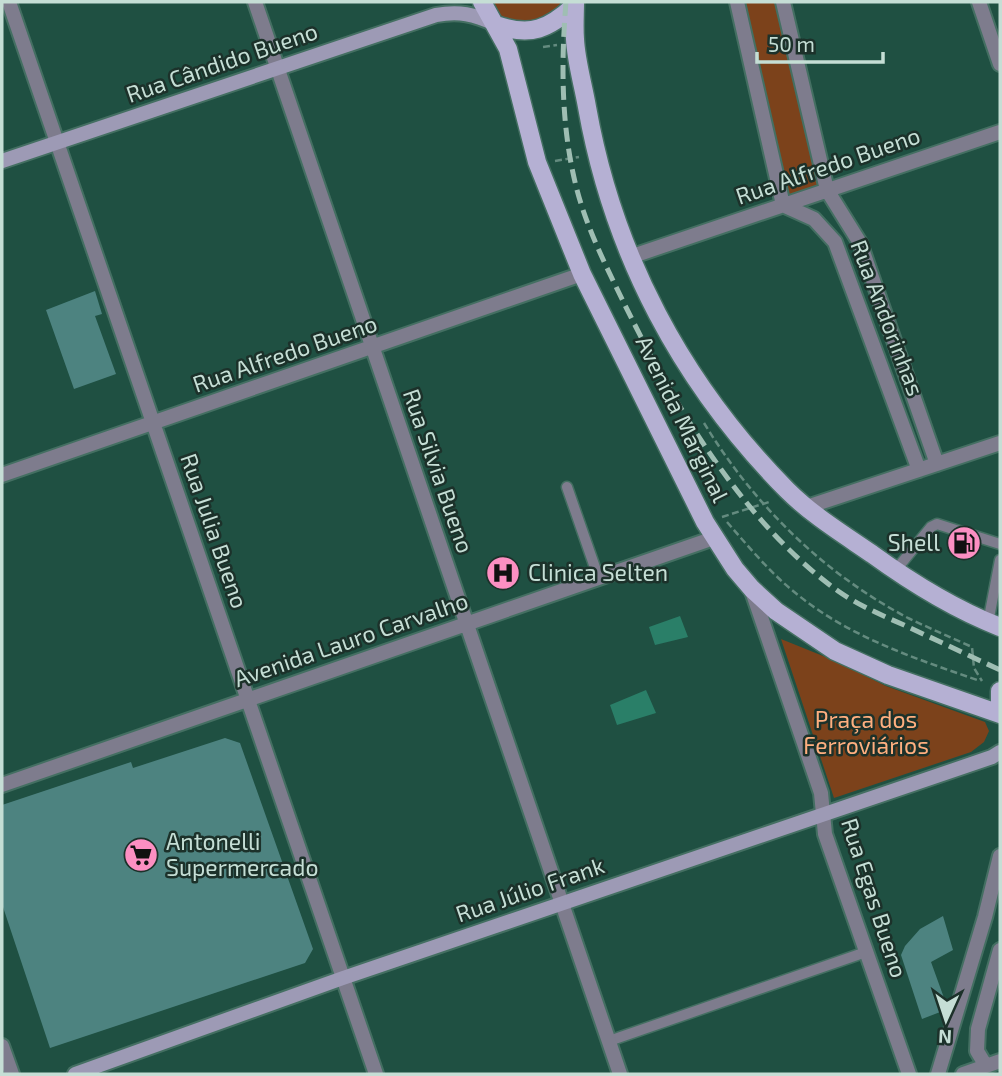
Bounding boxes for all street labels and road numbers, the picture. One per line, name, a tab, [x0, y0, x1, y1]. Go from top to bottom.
street label: Rua Cândido Bueno	[122, 16, 321, 108]
street label: Rua Alfredo Bueno	[732, 120, 924, 210]
street label: Rua Andorinhas	[845, 236, 930, 399]
street label: Rua Alfredo Bueno	[189, 308, 381, 398]
street label: Avenida Marginal	[631, 331, 735, 506]
street label: Rua Silvia Bueno	[398, 385, 480, 556]
street label: Rua Julia Bueno	[175, 450, 255, 612]
street label: Avenida Lauro Carvalho	[230, 586, 471, 692]
street label: Rua Egas Bueno	[836, 814, 914, 981]
street label: Rua Júlio Frank	[452, 850, 608, 928]

